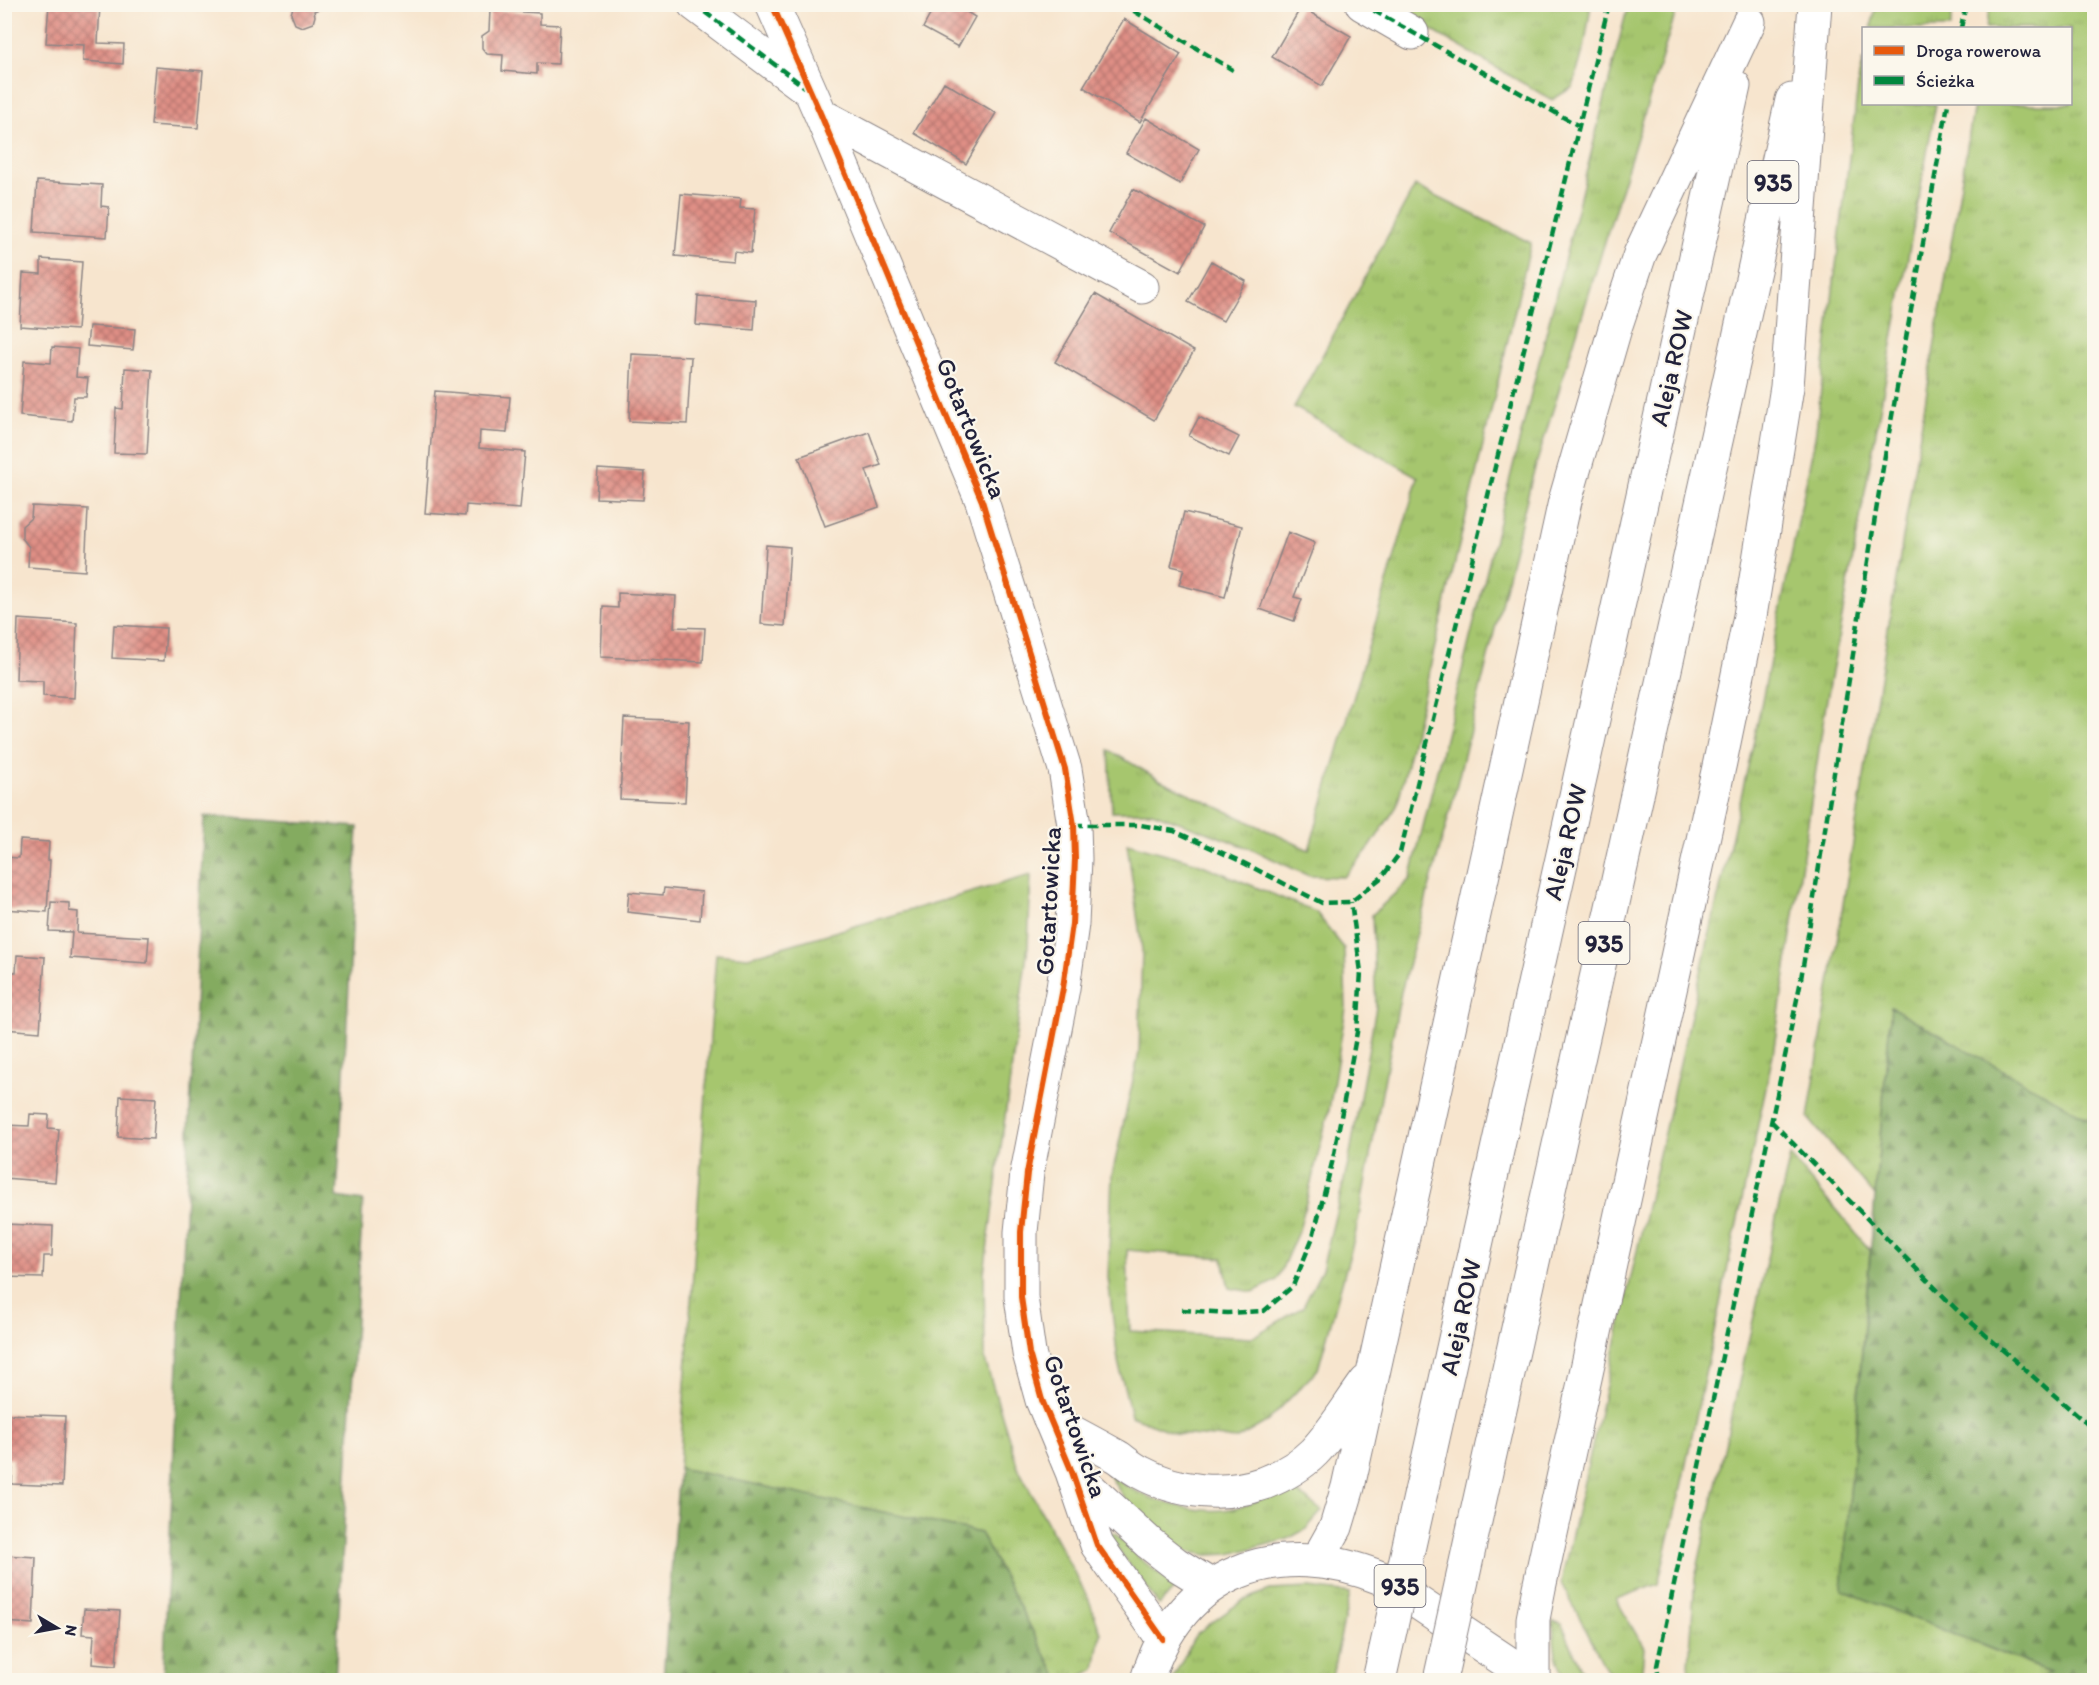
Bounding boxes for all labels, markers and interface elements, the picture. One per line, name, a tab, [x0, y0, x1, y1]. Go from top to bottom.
legend	[1862, 27, 2072, 105]
text: Droga rowerowa	[1916, 40, 2042, 62]
text: Ścieżka	[1916, 70, 1975, 92]
road number: 935	[1748, 161, 1798, 203]
street label: Aleja ROW	[1642, 307, 1700, 429]
street label: Gotartowicka	[929, 353, 1015, 503]
street label: Aleja ROW	[1536, 781, 1594, 903]
street label: Gotartowicka	[1028, 826, 1068, 976]
road number: 935	[1578, 922, 1630, 964]
street label: Aleja ROW	[1432, 1256, 1488, 1378]
street label: Gotartowicka	[1037, 1350, 1115, 1502]
road number: 935	[1374, 1565, 1426, 1607]
north arrow	[27, 1598, 87, 1658]
text: N	[61, 1624, 82, 1637]

